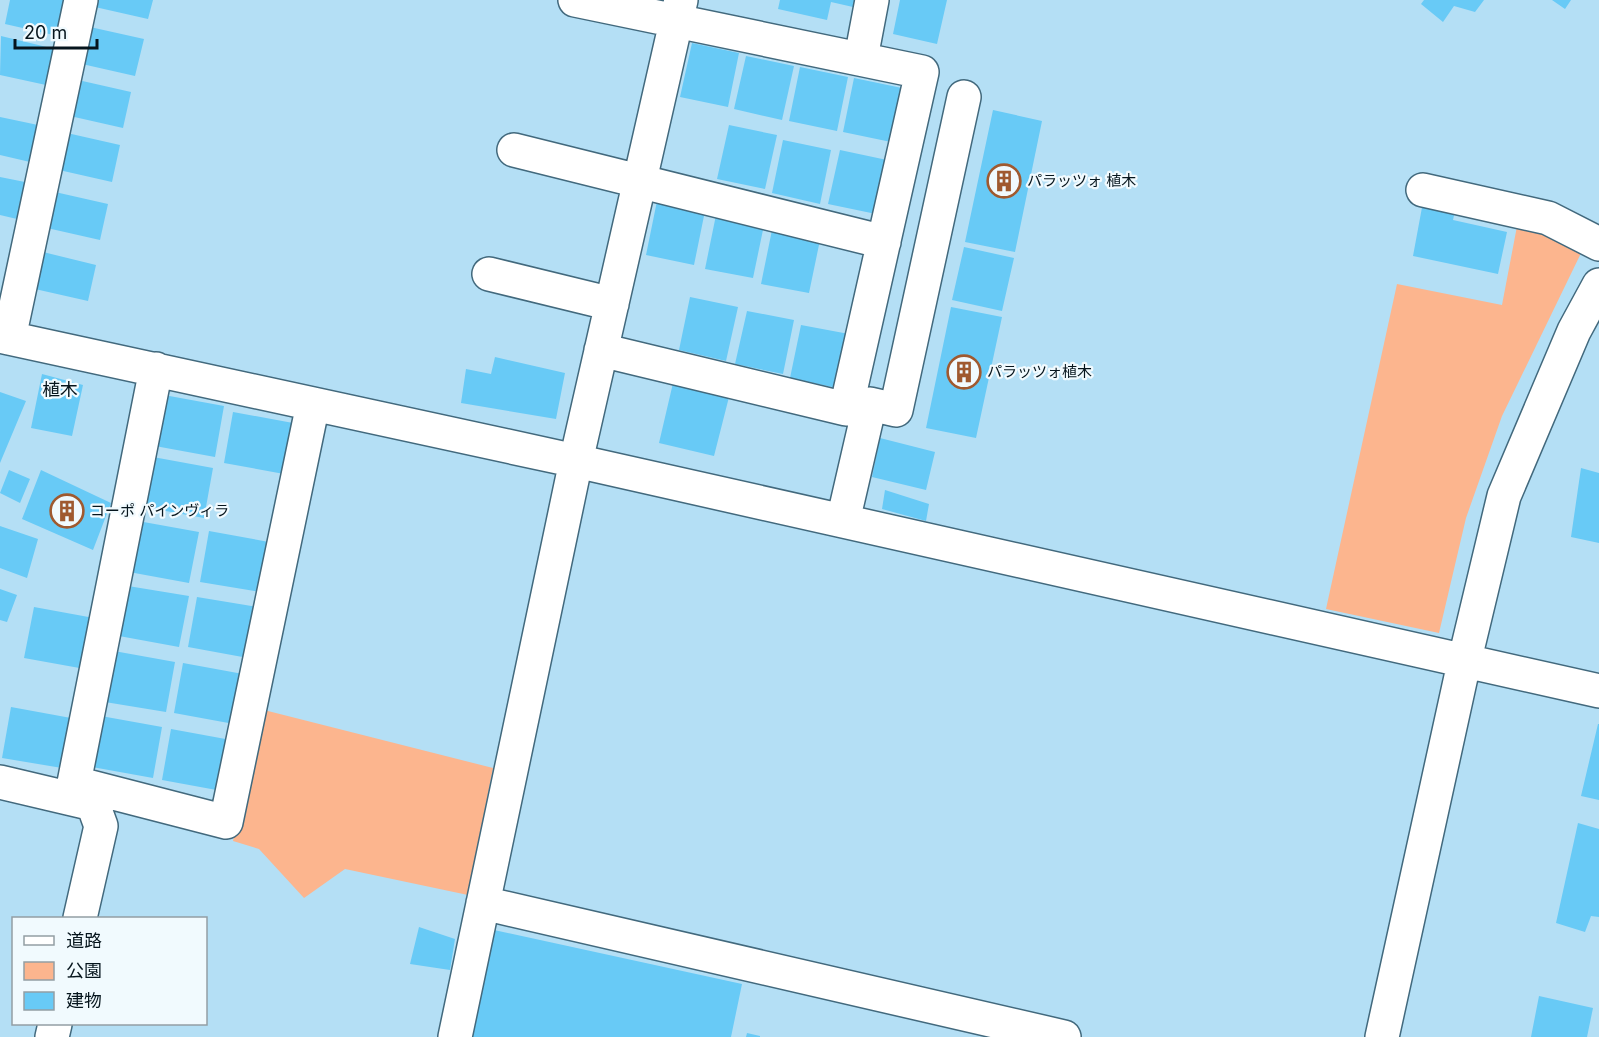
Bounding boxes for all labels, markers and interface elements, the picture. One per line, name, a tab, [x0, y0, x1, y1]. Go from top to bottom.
scale bar	[15, 12, 98, 50]
text: 20 m	[24, 22, 67, 43]
building icon: パラッツォ 植木	[986, 163, 1022, 199]
place label: パラッツォ 植木	[1027, 171, 1136, 190]
building icon: パラッツォ植木	[946, 354, 982, 390]
place label: パラッツォ植木	[987, 362, 1092, 381]
district label: 植木	[42, 379, 78, 400]
building icon: コーポ パインヴィラ	[49, 493, 85, 529]
place label: コーポ パインヴィラ	[90, 501, 229, 520]
legend	[12, 917, 207, 1025]
text: 道路	[66, 930, 102, 951]
text: 公園	[66, 960, 102, 981]
text: 建物	[66, 990, 102, 1011]

